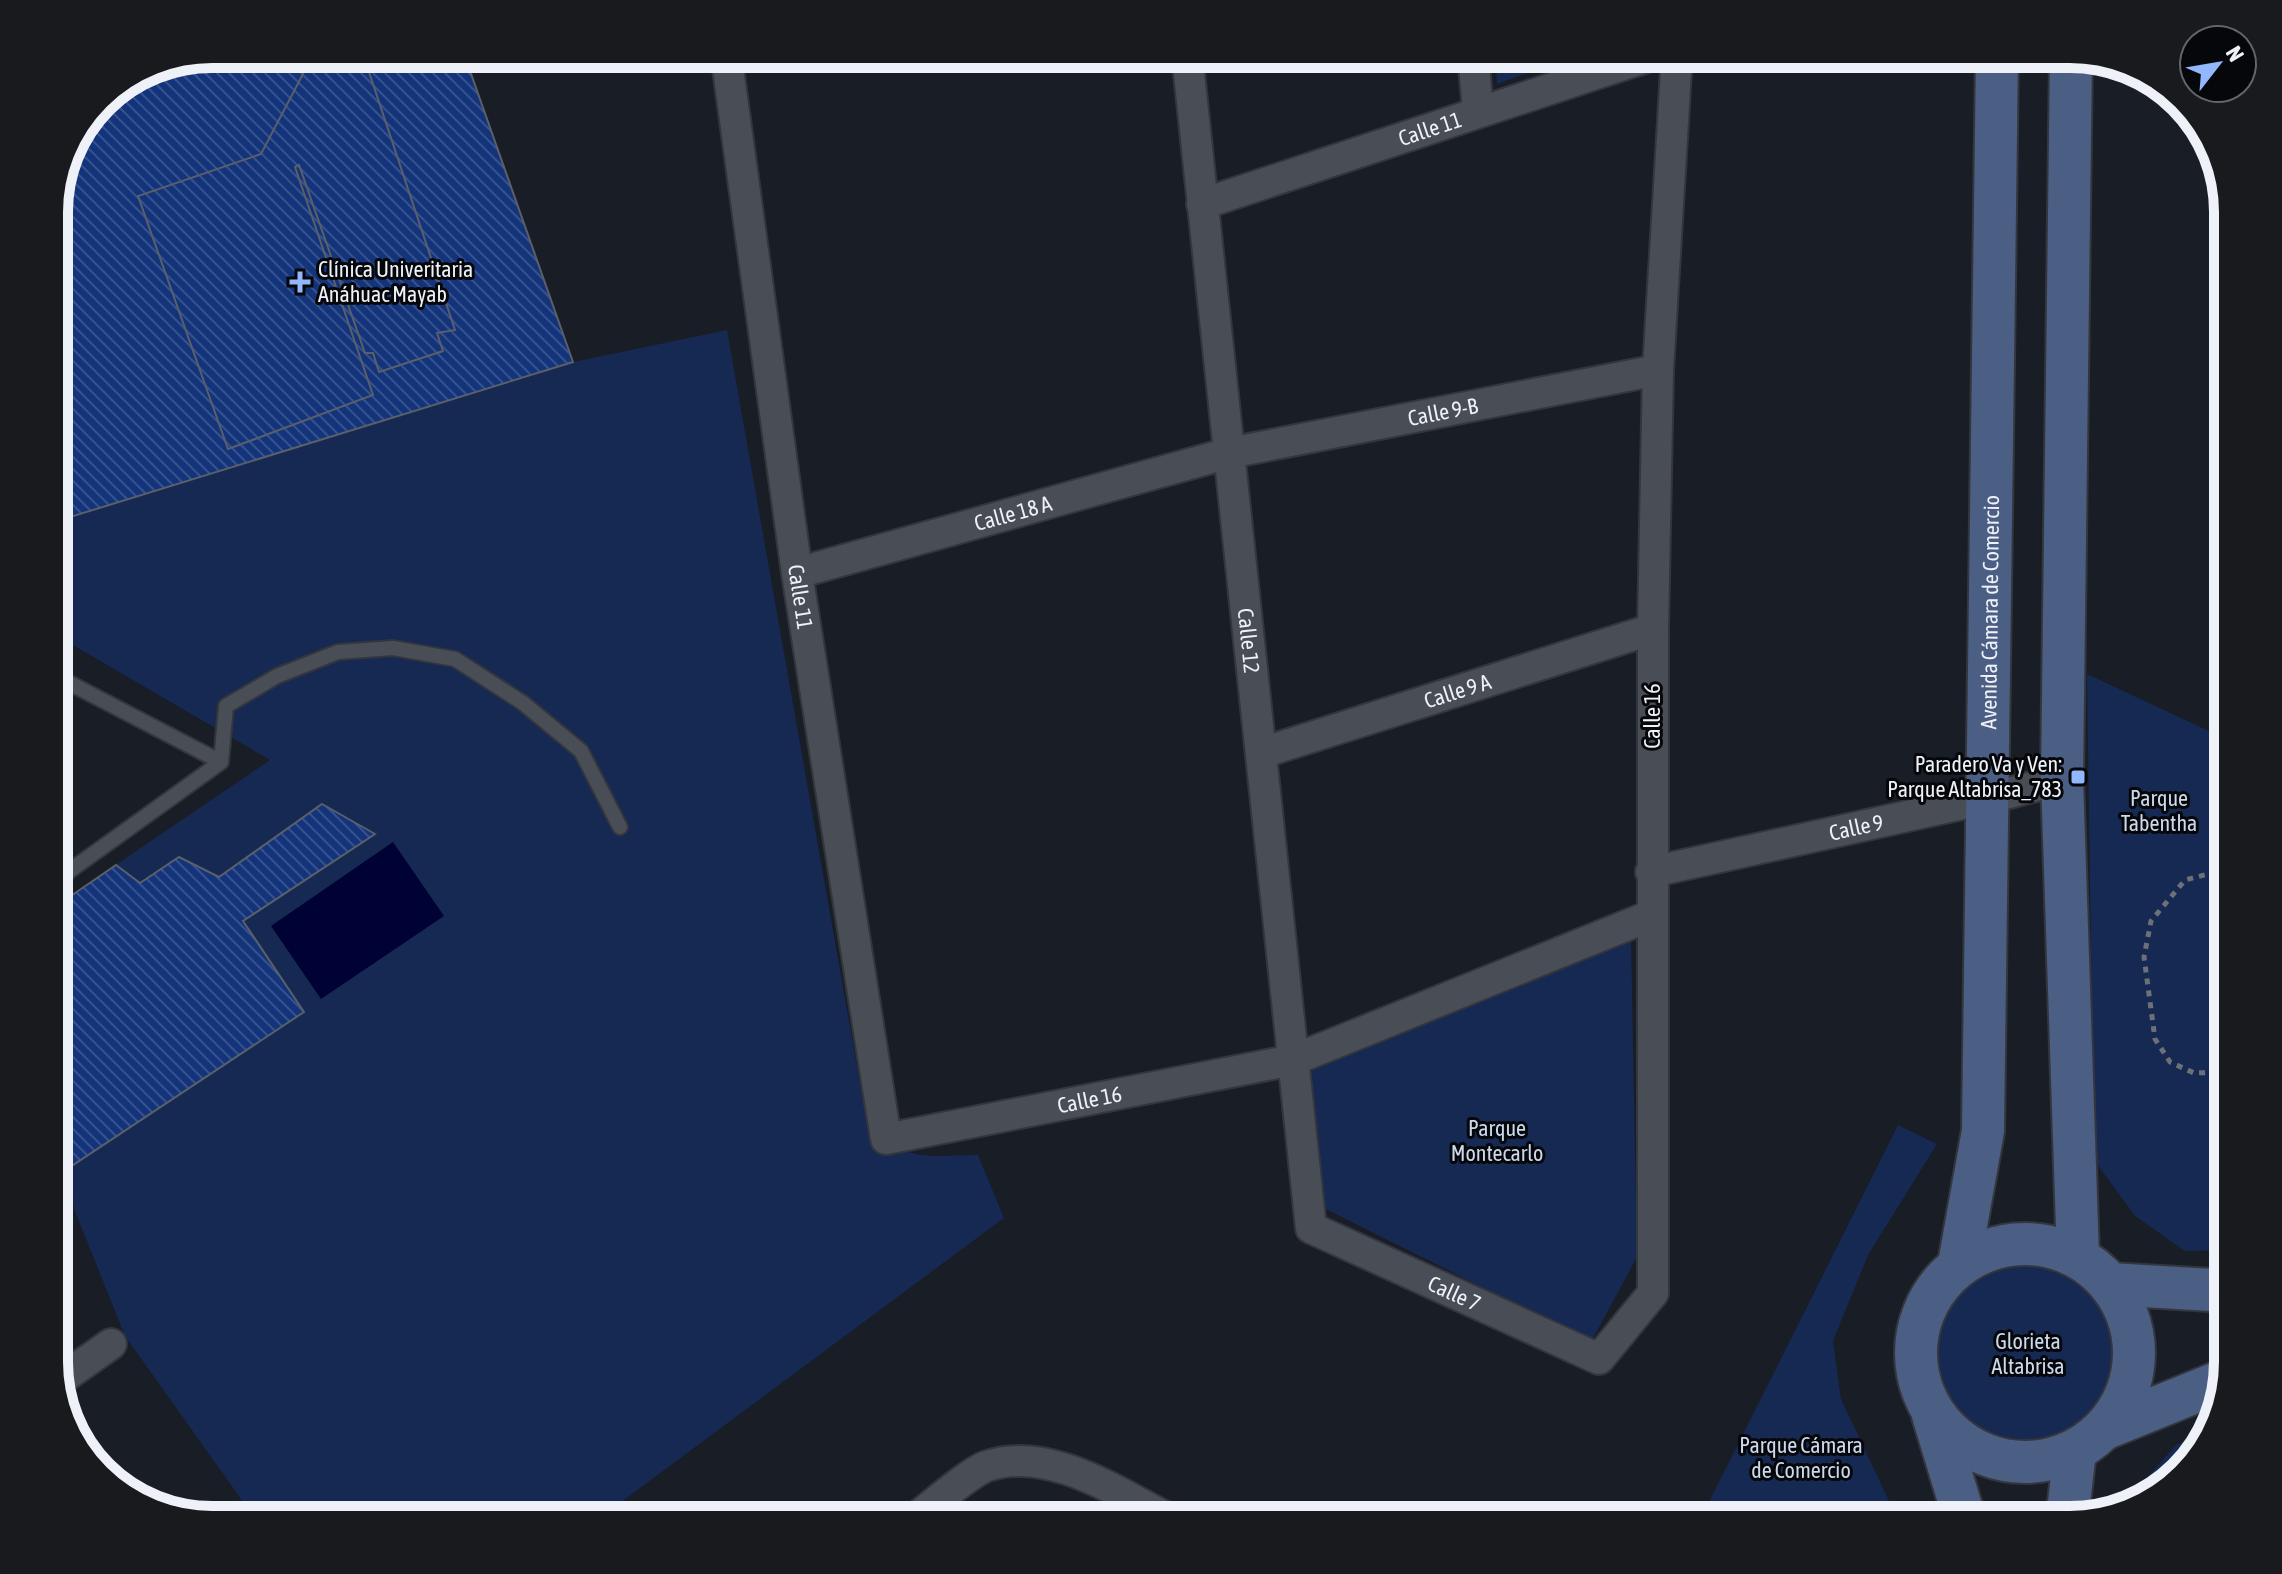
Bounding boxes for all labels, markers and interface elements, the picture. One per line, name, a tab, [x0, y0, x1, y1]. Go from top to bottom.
north arrow	[2178, 24, 2258, 104]
text: N	[2221, 41, 2250, 66]
street label: Calle 11	[1395, 106, 1465, 151]
place label: Clínica Univeritaria Anáhuac Mayab	[318, 256, 473, 307]
marker: Clínica Univeritaria Anáhuac Mayab	[289, 271, 311, 293]
street label: Calle 9-B	[1405, 392, 1481, 431]
street label: Calle 18 A	[971, 490, 1055, 536]
street label: Avenida Cámara de Comercio	[1975, 495, 2004, 729]
street label: Calle 11	[783, 563, 819, 631]
street label: Calle 12	[1233, 607, 1265, 675]
street label: Calle 9 A	[1421, 668, 1494, 714]
street label: Calle 16	[1639, 683, 1665, 749]
place label: Paradero Va y Ven: Parque Altabrisa_783	[1887, 751, 2062, 802]
marker: Paradero Va y Ven: Parque Altabrisa_783	[2069, 768, 2087, 786]
park label: Parque Tabentha	[2121, 785, 2197, 836]
street label: Calle 9	[1827, 809, 1886, 846]
street label: Calle 16	[1055, 1081, 1124, 1119]
park label: Parque Montecarlo	[1451, 1115, 1543, 1166]
street label: Calle 7	[1424, 1270, 1485, 1316]
park label: Glorieta Altabrisa	[1991, 1328, 2065, 1379]
park label: Parque Cámara de Comercio	[1739, 1432, 1863, 1483]

